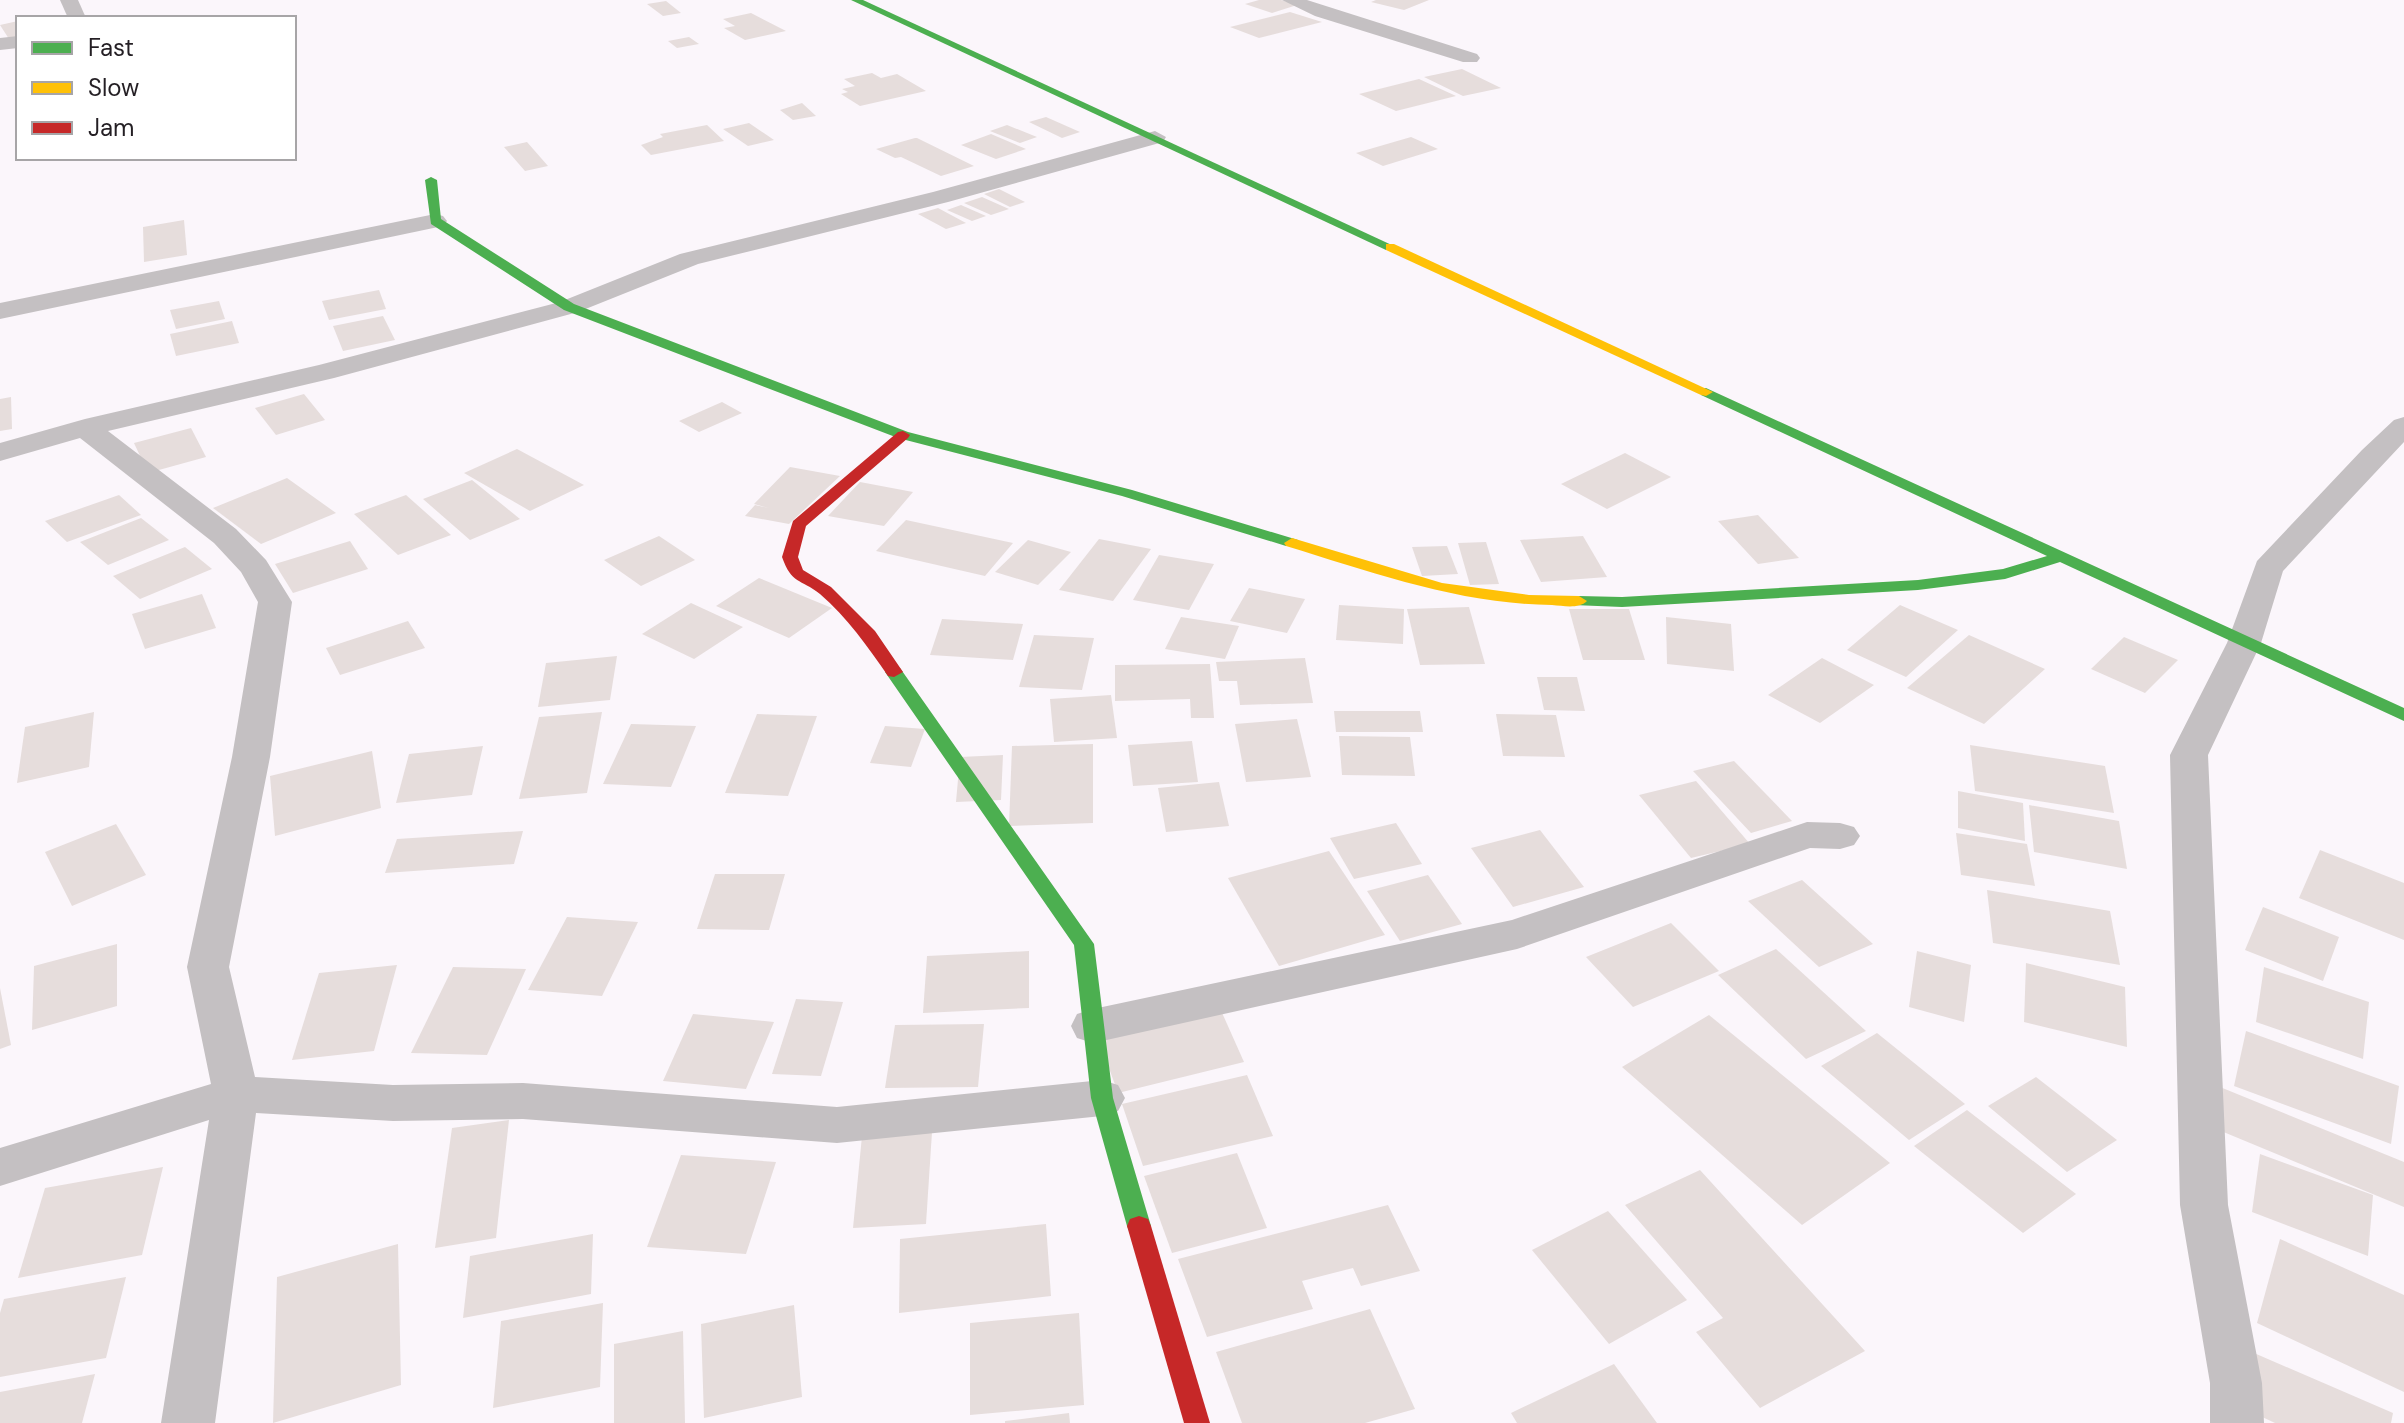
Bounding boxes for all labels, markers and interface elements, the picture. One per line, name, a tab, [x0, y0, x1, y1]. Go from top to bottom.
legend	[16, 16, 296, 160]
text: Fast	[88, 32, 134, 63]
text: Slow	[88, 72, 139, 103]
text: Jam	[88, 112, 134, 143]

